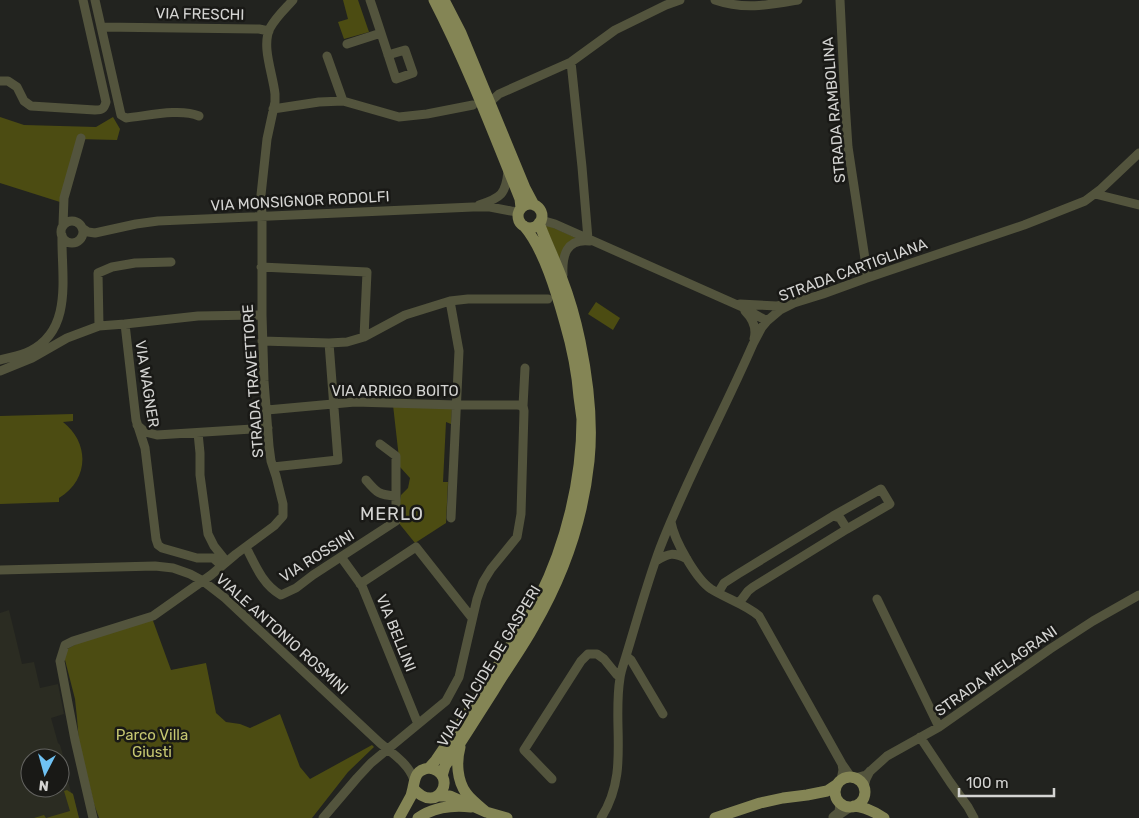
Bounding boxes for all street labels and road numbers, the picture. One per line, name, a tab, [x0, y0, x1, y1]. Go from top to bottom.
street label: VIA FRESCHI	[155, 4, 245, 24]
street label: STRADA RAMBOLINA	[819, 36, 849, 184]
street label: VIA MONSIGNOR RODOLFI	[210, 187, 390, 215]
street label: STRADA CARTIGLIANA	[776, 235, 930, 305]
street label: STRADA TRAVETTORE	[239, 304, 267, 458]
street label: VIA WAGNER	[131, 339, 163, 429]
street label: VIA ARRIGO BOITO	[331, 382, 459, 400]
street label: VIA ROSSINI	[276, 526, 358, 586]
street label: VIALE ANTONIO ROSMINI	[212, 570, 352, 698]
street label: VIALE ALCIDE DE GASPERI	[434, 582, 544, 750]
street label: VIA BELLINI	[372, 592, 420, 674]
street label: STRADA MELAGRANI	[931, 622, 1061, 720]

